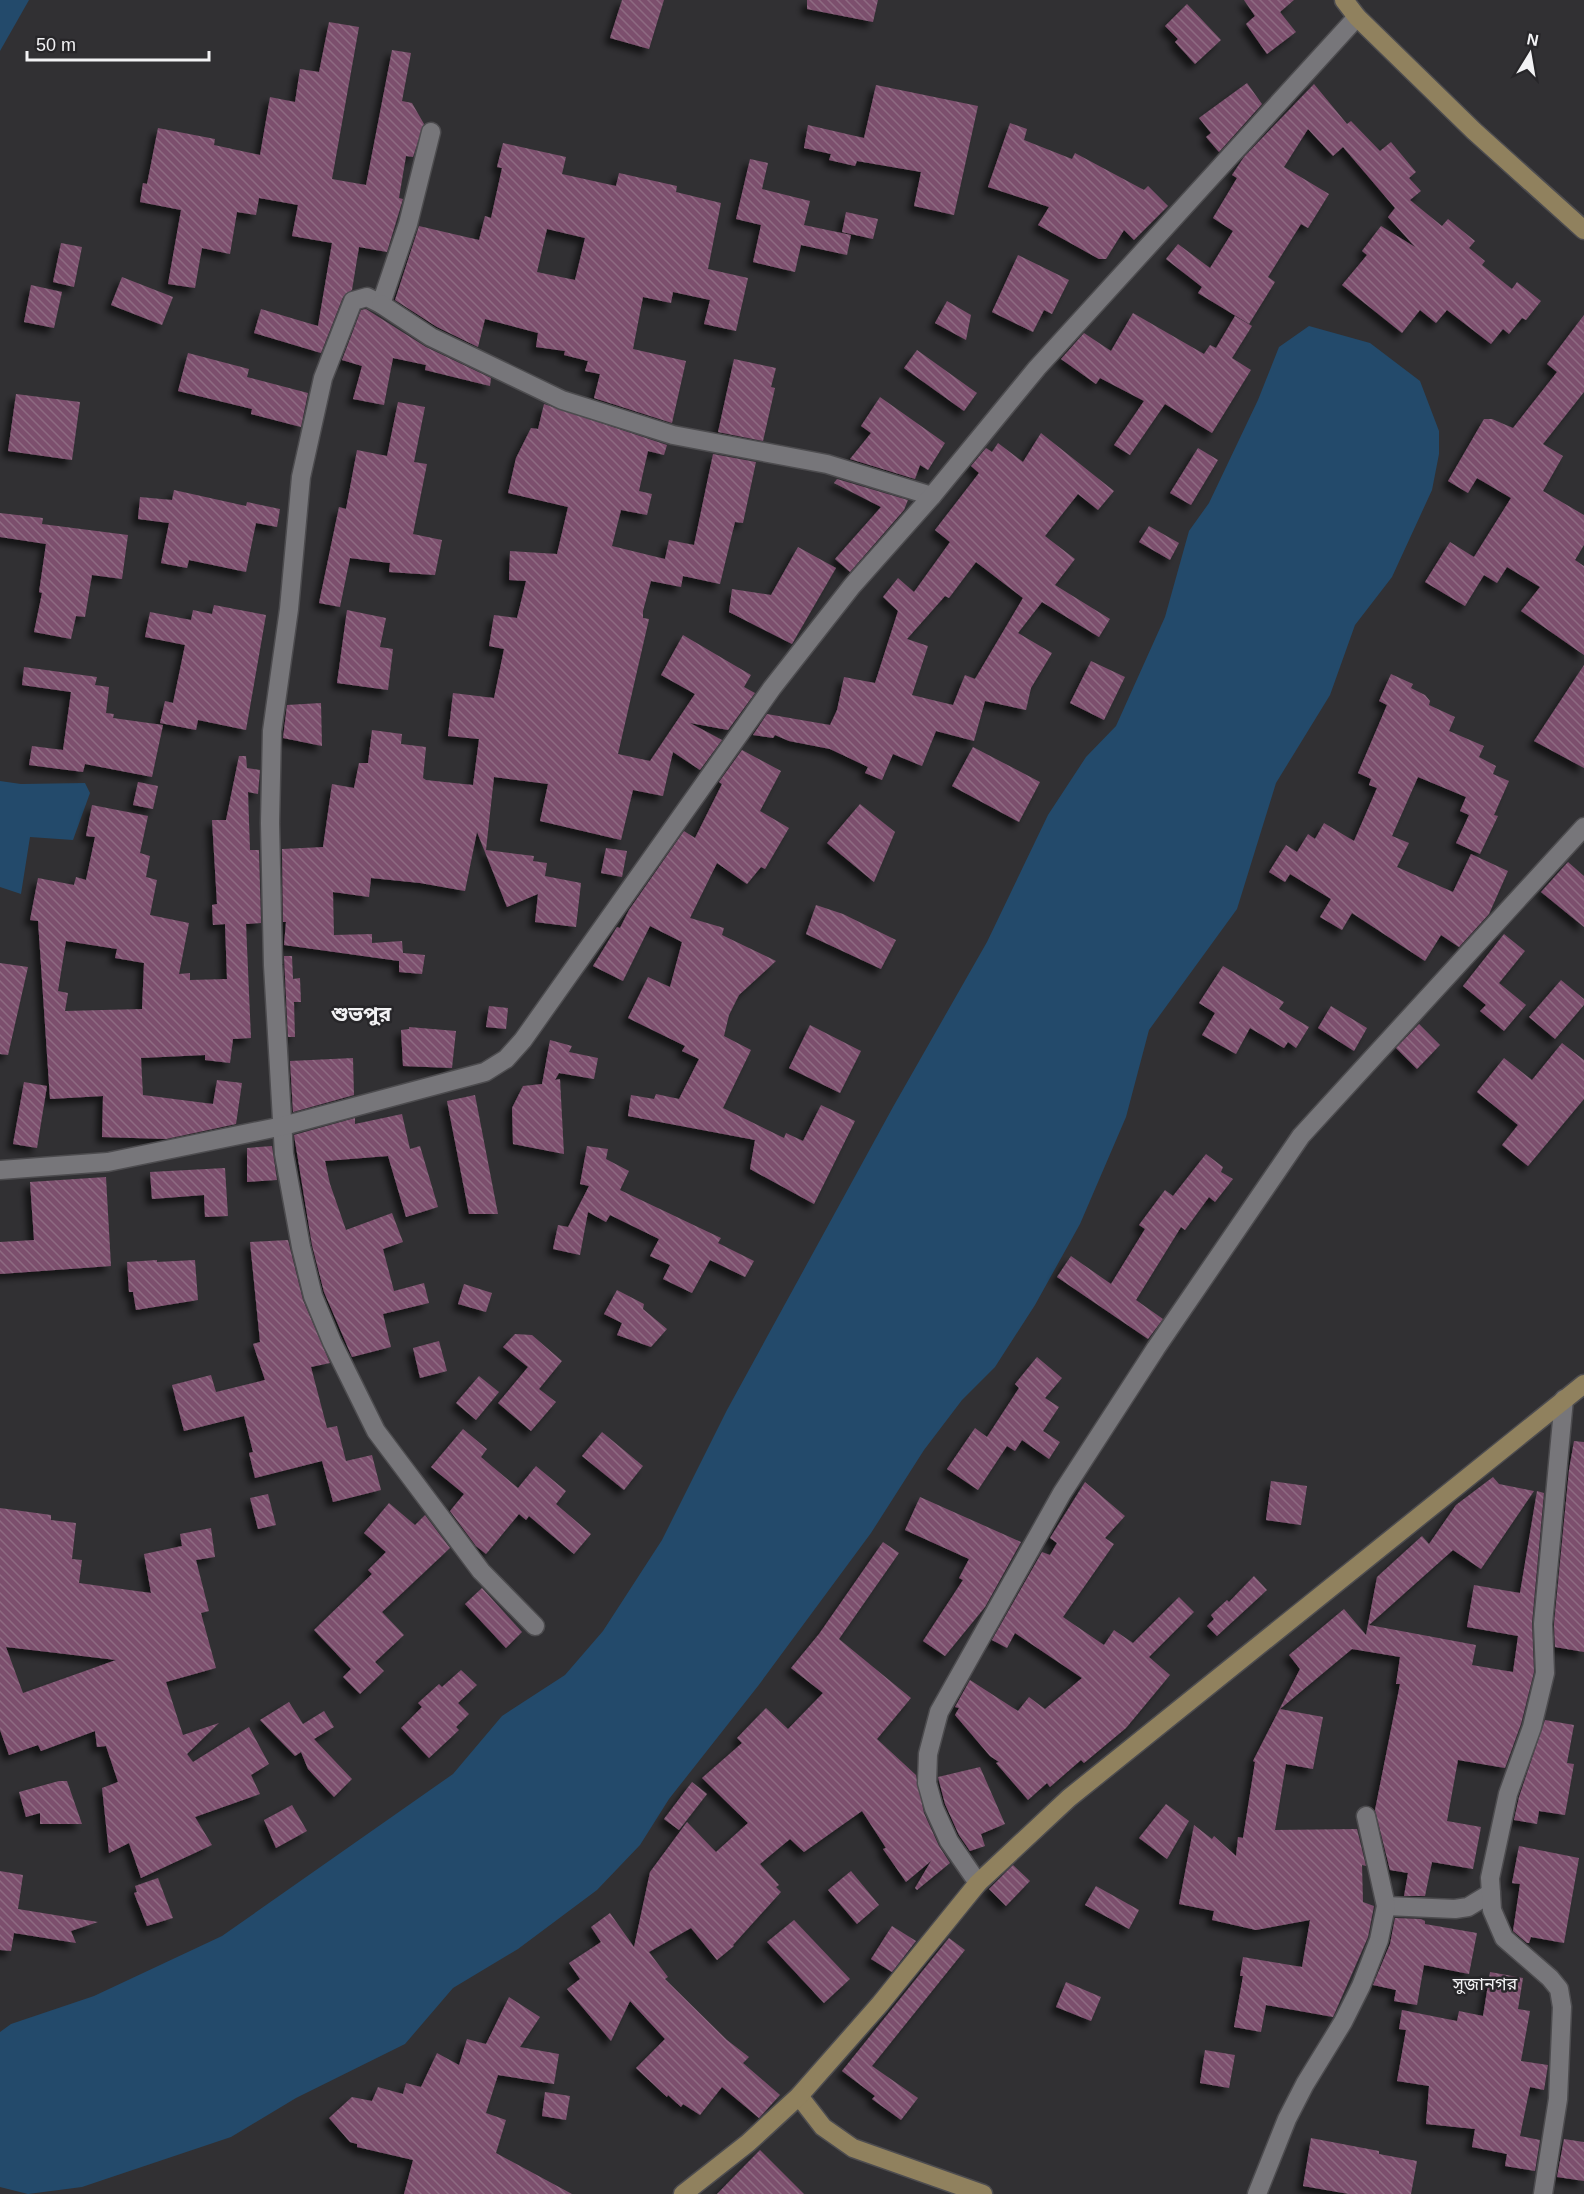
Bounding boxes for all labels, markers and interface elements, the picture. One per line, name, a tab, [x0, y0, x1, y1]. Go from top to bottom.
scale bar	[27, 24, 208, 62]
north arrow	[1500, 24, 1560, 84]
text: N	[1525, 30, 1540, 49]
text: 50 m	[36, 35, 76, 55]
district label: শুভপুর	[331, 1002, 392, 1026]
district label: সুজানগর	[1452, 1974, 1518, 1995]

